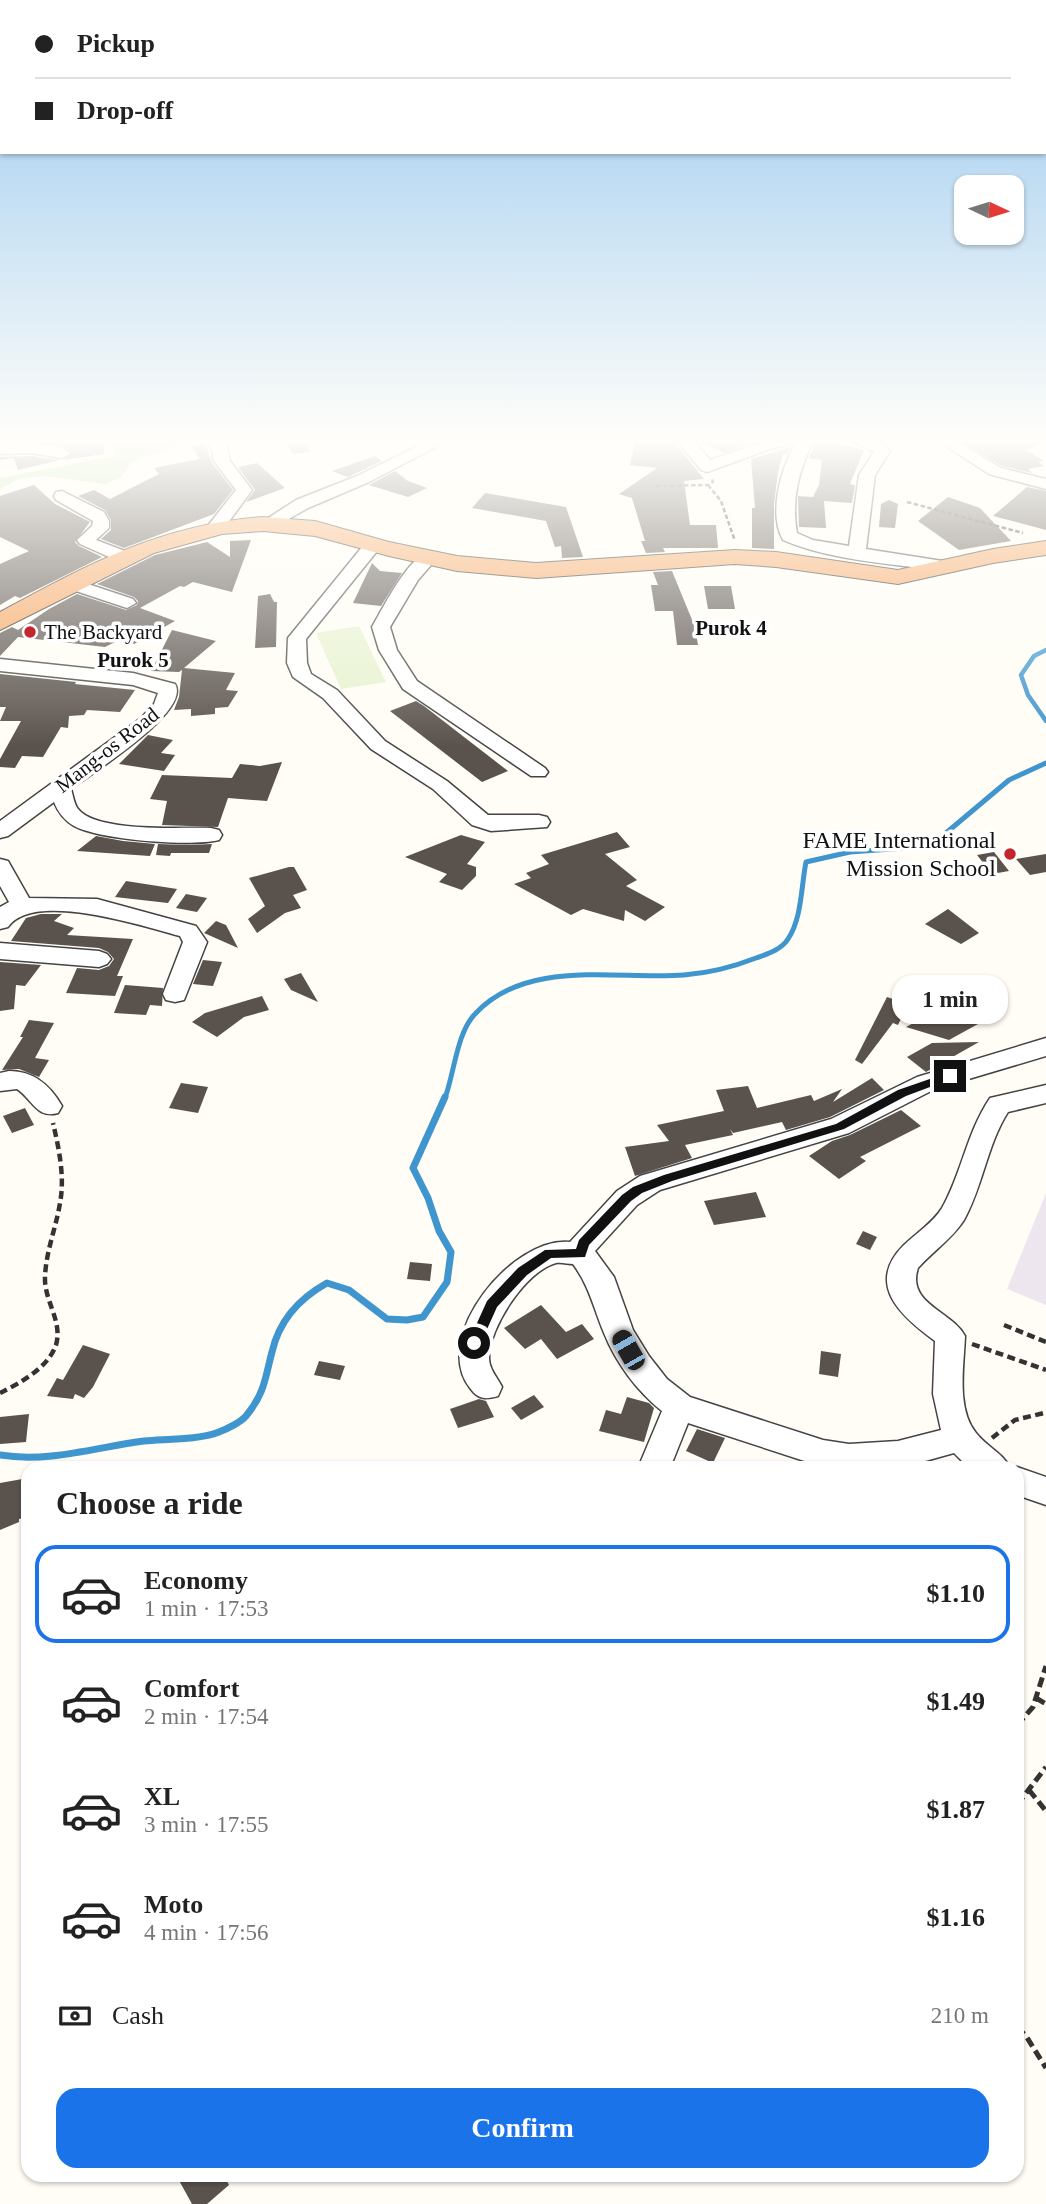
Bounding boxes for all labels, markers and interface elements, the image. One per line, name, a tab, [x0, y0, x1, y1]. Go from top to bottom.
text: Pickup	[77, 29, 155, 58]
text: Drop-off	[77, 96, 173, 125]
north arrow	[954, 175, 1024, 245]
map controls	[954, 175, 1024, 245]
district label: Purok 4	[695, 616, 767, 640]
place label: The Backyard	[44, 620, 163, 644]
marker: The Backyard	[22, 624, 38, 640]
district label: Purok 5	[97, 648, 169, 672]
street label: Mang-os Road	[51, 702, 164, 798]
place label: FAME International Mission School	[802, 827, 996, 881]
marker: FAME International Mission School	[1002, 846, 1018, 862]
callout: 1 min	[892, 974, 1008, 1024]
text: 1 min	[922, 987, 978, 1012]
route end	[934, 1060, 966, 1092]
route start	[458, 1327, 490, 1359]
car	[609, 1327, 648, 1373]
text: Choose a ride	[56, 1485, 243, 1521]
icon: car	[60, 1563, 123, 1626]
text: Economy	[144, 1566, 248, 1595]
text: $1.10	[927, 1579, 985, 1608]
text: 1 min · 17:53	[144, 1596, 269, 1621]
icon: car	[60, 1671, 123, 1734]
text: Comfort	[144, 1674, 239, 1703]
text: $1.49	[927, 1687, 985, 1716]
text: 2 min · 17:54	[144, 1704, 269, 1729]
icon: car	[60, 1779, 123, 1842]
text: XL	[144, 1782, 180, 1811]
text: $1.87	[927, 1795, 985, 1824]
text: 3 min · 17:55	[144, 1812, 269, 1837]
icon: car	[60, 1887, 123, 1950]
text: Moto	[144, 1890, 203, 1919]
text: $1.16	[927, 1903, 985, 1932]
text: 4 min · 17:56	[144, 1920, 269, 1945]
icon: cash	[56, 1997, 94, 2035]
text: Cash	[112, 2001, 164, 2030]
text: 210 m	[931, 2003, 989, 2028]
button: Confirm	[56, 2088, 989, 2168]

